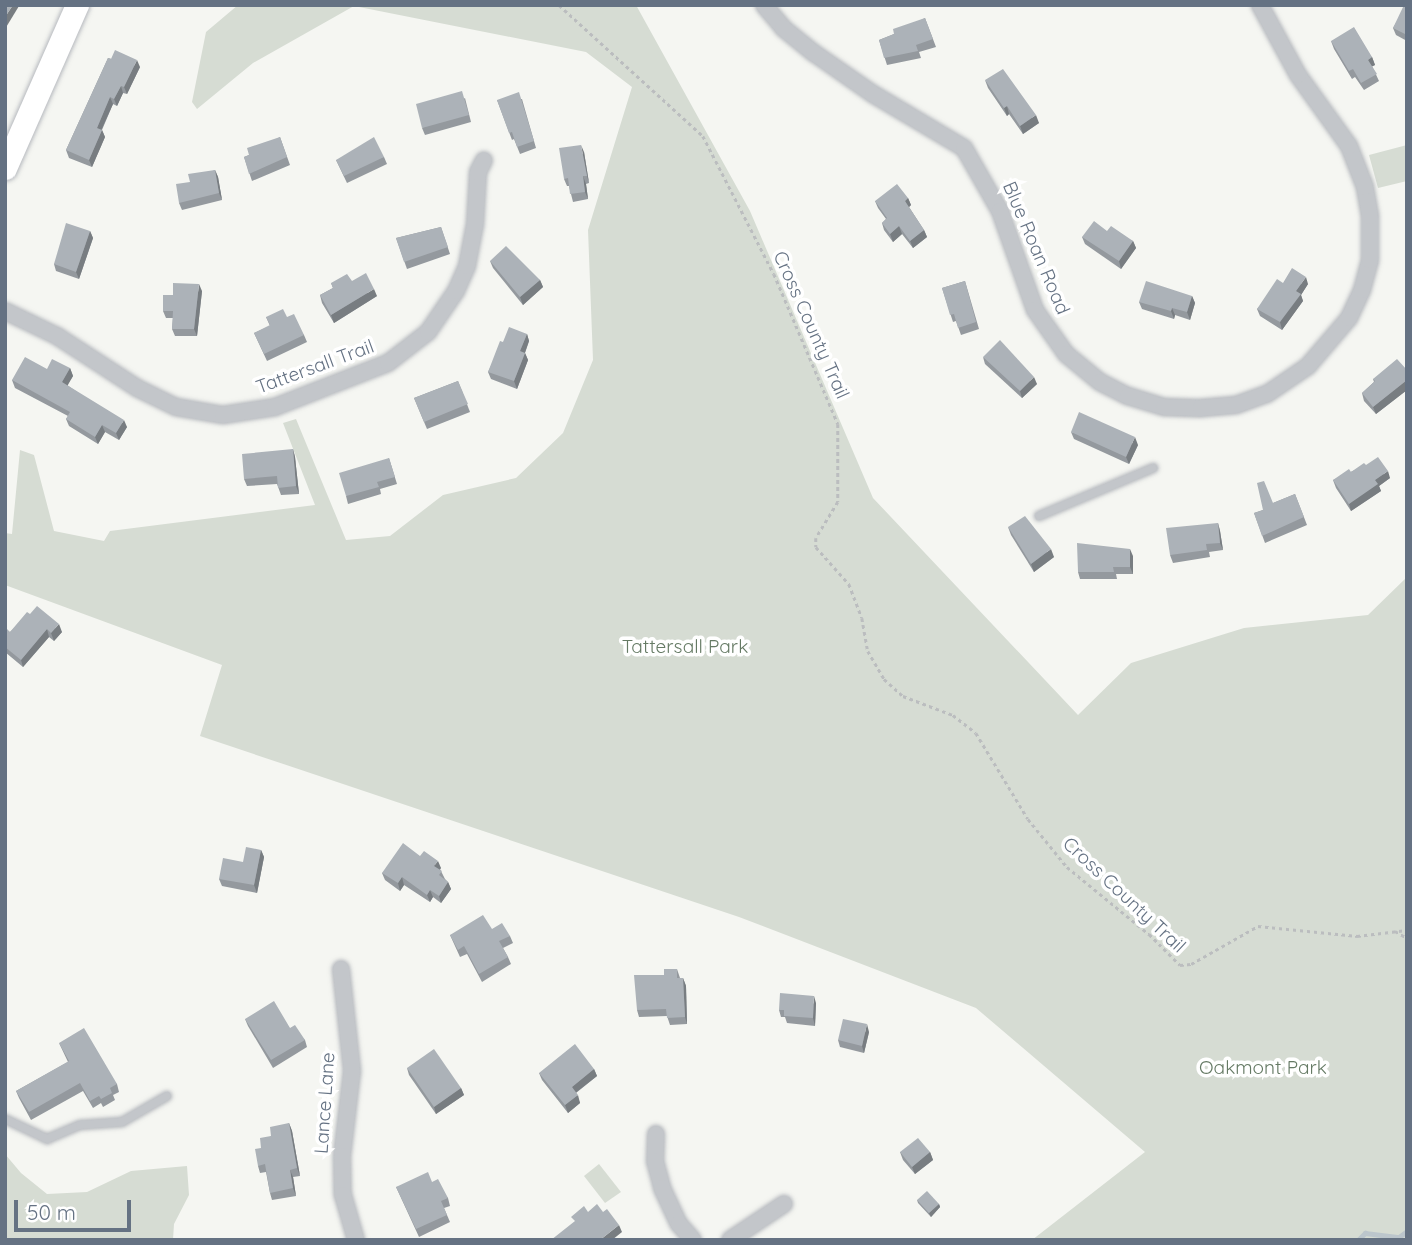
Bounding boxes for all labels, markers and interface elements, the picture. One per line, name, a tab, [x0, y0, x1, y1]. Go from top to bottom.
street label: Blue Roan Road	[998, 178, 1074, 318]
street label: Cross County Trail	[768, 248, 854, 402]
street label: Tattersall Trail	[253, 335, 377, 399]
park label: Tattersall Park	[622, 636, 748, 658]
street label: Cross County Trail	[1058, 832, 1190, 958]
street label: Lance Lane	[310, 1051, 340, 1155]
park label: Oakmont Park	[1199, 1057, 1327, 1079]
scale bar	[18, 1186, 135, 1230]
text: 50 m	[27, 1199, 76, 1225]

